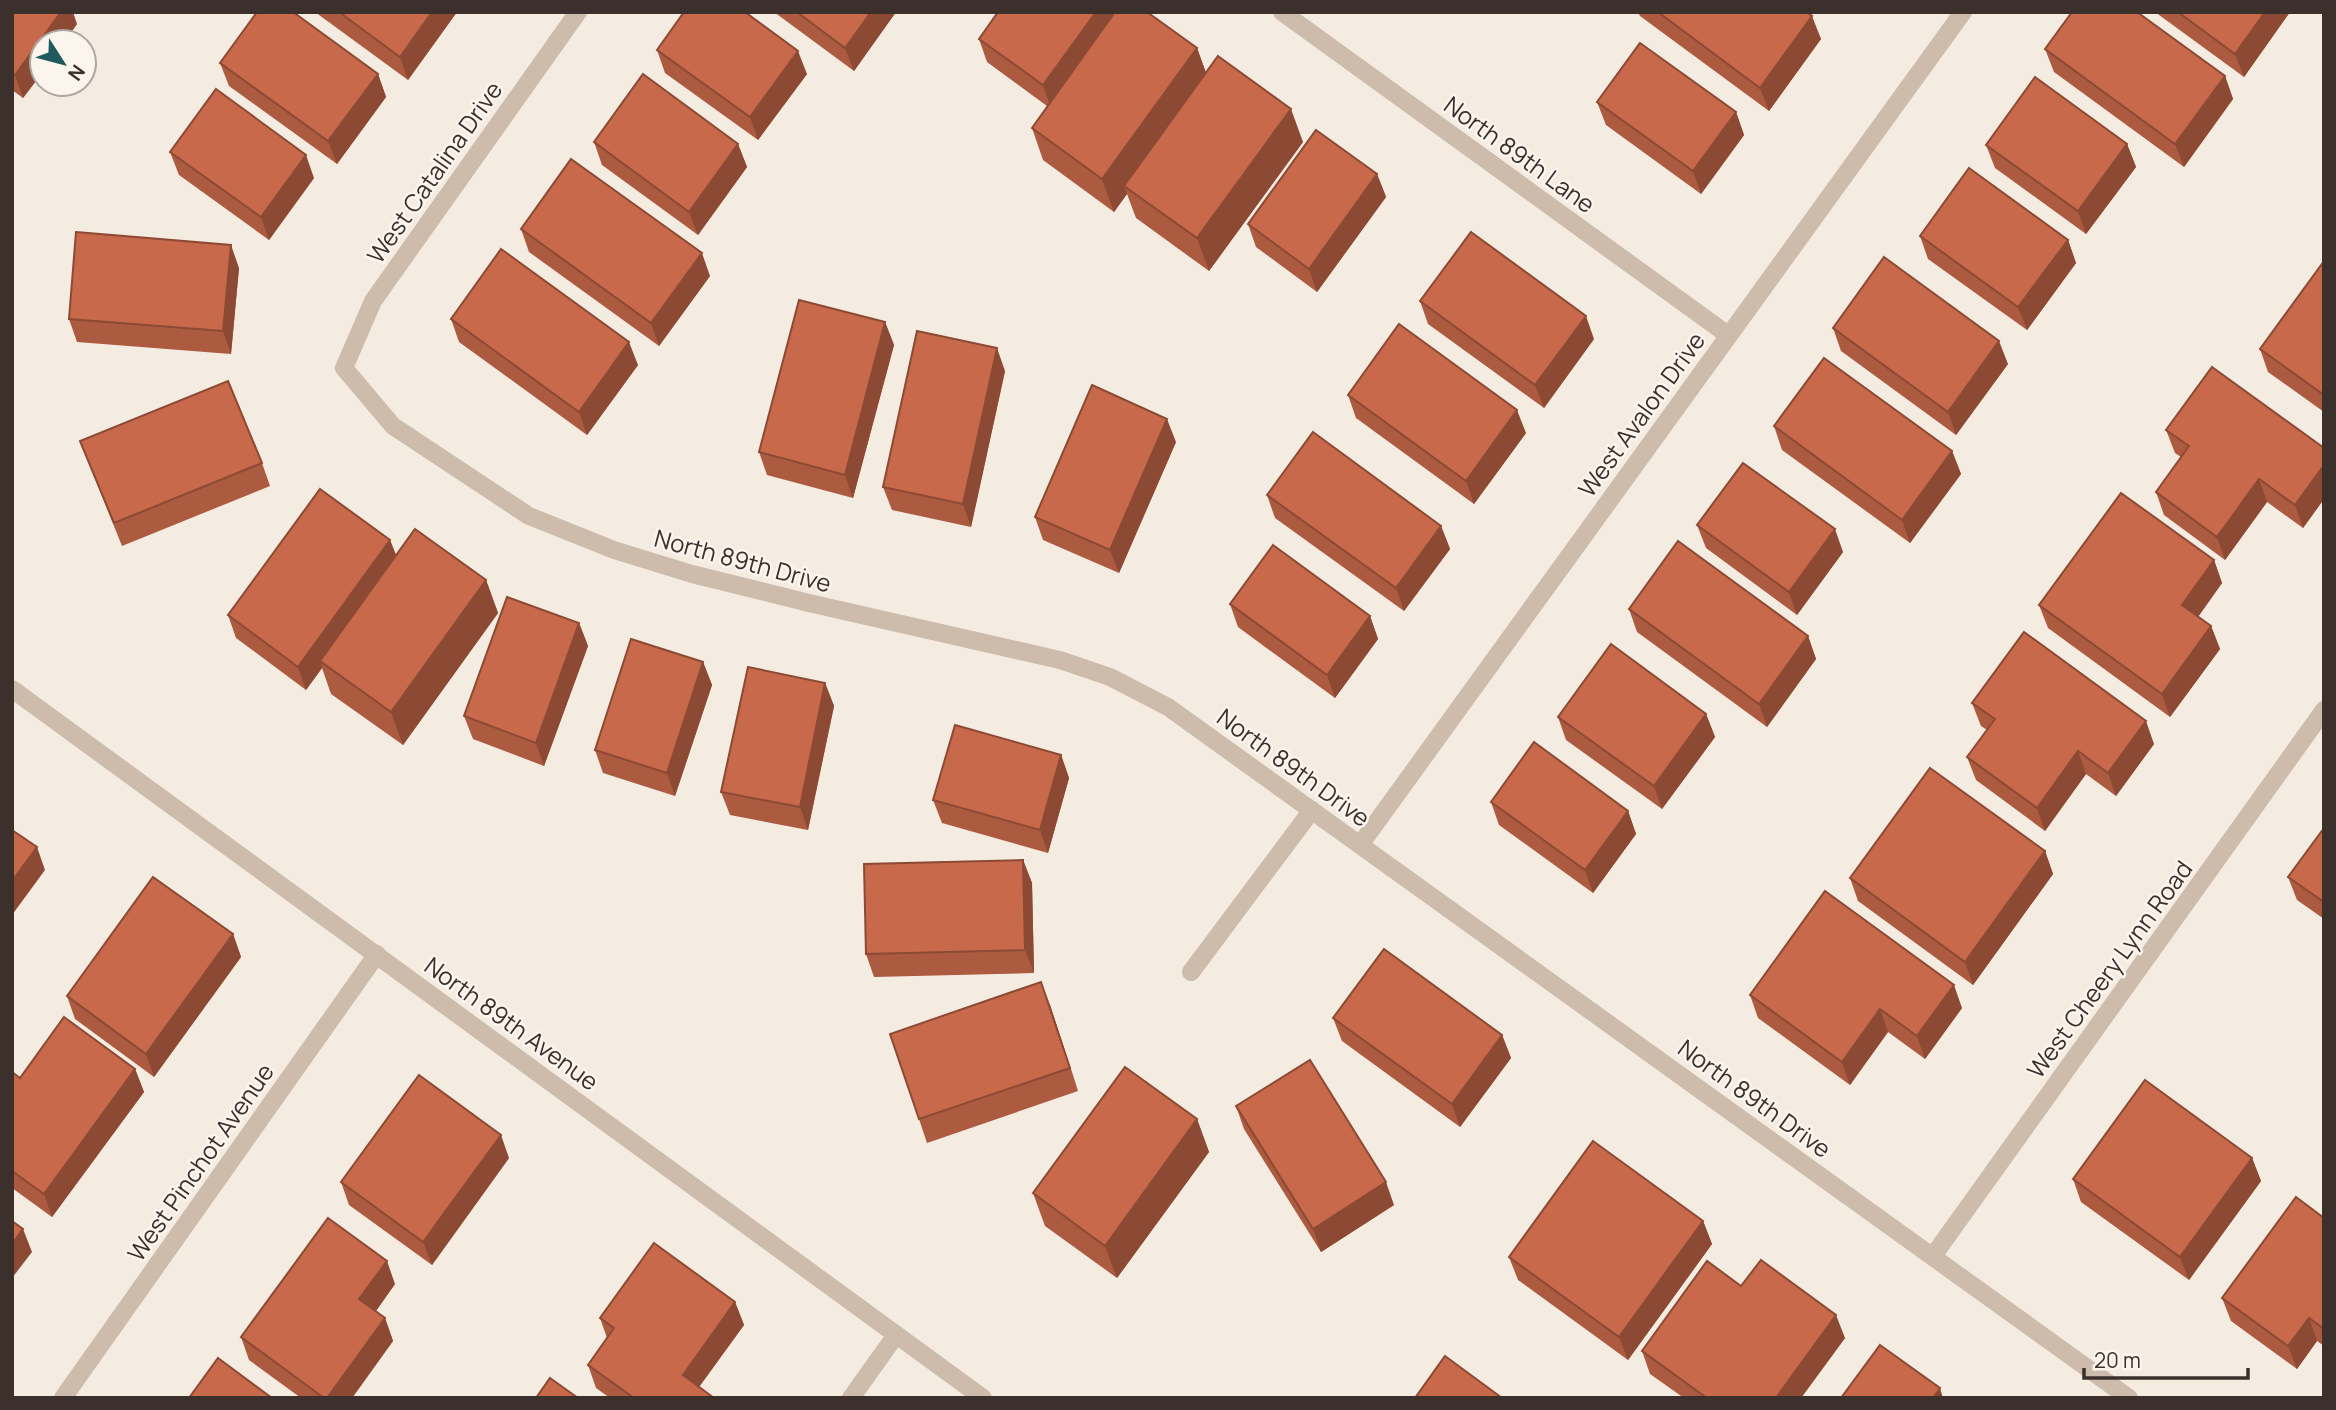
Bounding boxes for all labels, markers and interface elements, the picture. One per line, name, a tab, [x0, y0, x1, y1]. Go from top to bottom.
north arrow	[28, 28, 98, 98]
text: N	[62, 60, 91, 86]
street label: West Catalina Drive	[359, 74, 509, 270]
street label: North 89th Lane	[1438, 88, 1602, 220]
street label: West Avalon Drive	[1570, 325, 1712, 503]
street label: North 89th Drive	[651, 521, 835, 599]
street label: North 89th Drive	[1211, 700, 1377, 834]
street label: West Cheery Lynn Road	[2019, 854, 2199, 1084]
street label: North 89th Avenue	[418, 949, 606, 1097]
street label: North 89th Drive	[1672, 1031, 1838, 1165]
street label: West Pinchot Avenue	[119, 1056, 281, 1268]
scale bar	[2084, 1336, 2248, 1380]
text: 20 m	[2094, 1346, 2141, 1374]

